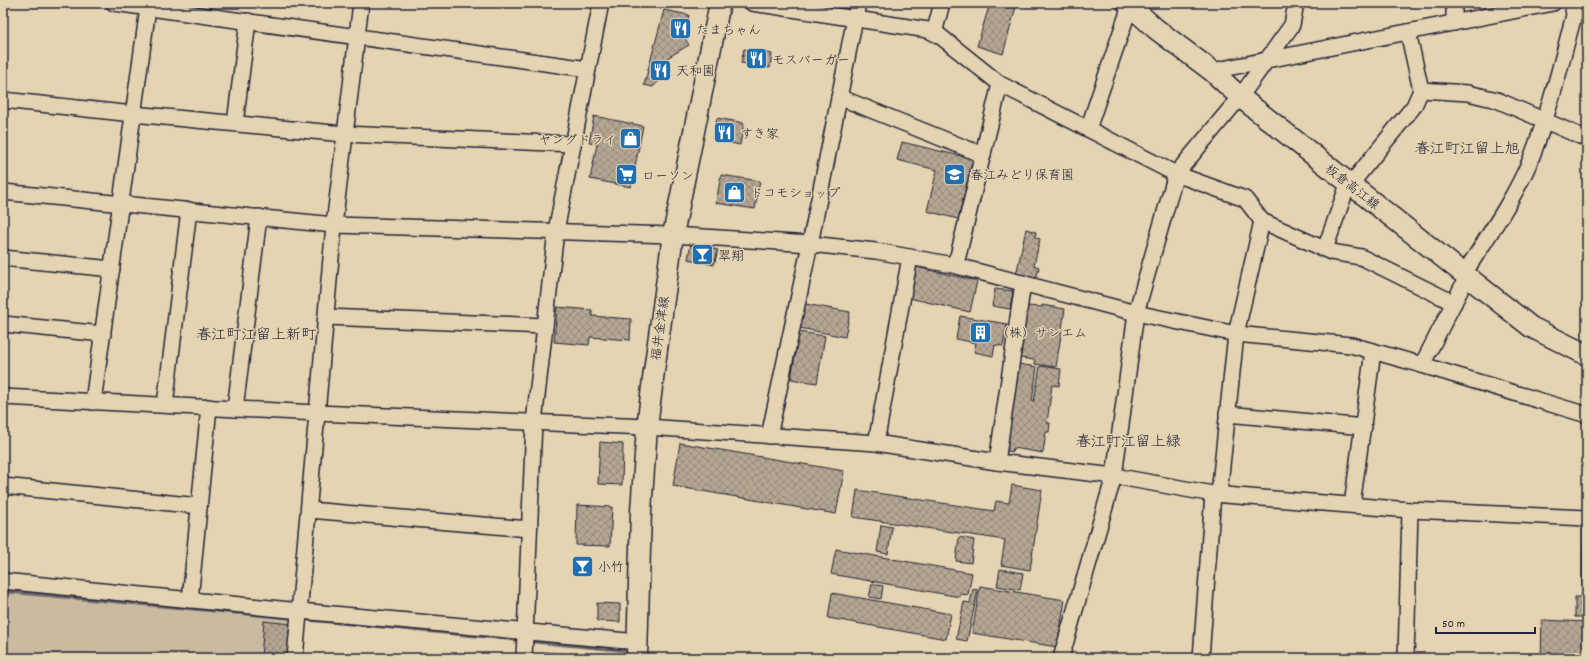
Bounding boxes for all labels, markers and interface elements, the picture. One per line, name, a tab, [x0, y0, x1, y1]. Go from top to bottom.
restaurant icon: たまちゃん	[668, 16, 694, 42]
place label: たまちゃん	[696, 22, 761, 41]
restaurant icon: モスバーガー	[743, 46, 769, 72]
place label: モスバーガー	[772, 52, 850, 71]
restaurant icon: 天和園	[647, 57, 673, 83]
place label: 天和園	[676, 63, 715, 82]
restaurant icon: すき家	[712, 120, 738, 146]
shop icon: ヤングドライ	[618, 126, 644, 152]
place label: すき家	[740, 126, 779, 145]
place label: ヤングドライ	[539, 132, 616, 151]
district label: 春江町江留上旭	[1414, 139, 1520, 161]
street label: 板倉高江線	[1320, 160, 1384, 216]
school or university icon: 春江みどり保育園	[942, 161, 968, 187]
supermarket icon: ローソン	[614, 162, 640, 188]
place label: 春江みどり保育園	[970, 167, 1074, 186]
place label: ローソン	[642, 168, 694, 187]
shop icon: ドコモショップ	[722, 179, 748, 205]
place label: ドコモショップ	[750, 185, 840, 204]
bar icon: 翠翔	[690, 242, 716, 268]
place label: 翠翔	[718, 248, 744, 267]
street label: 福井金津線	[648, 294, 676, 362]
building icon: （株）サンエム	[968, 319, 994, 345]
district label: 春江町江留上新町	[196, 325, 317, 347]
place label: （株）サンエム	[996, 325, 1087, 344]
district label: 春江町江留上緑	[1075, 432, 1181, 454]
bar icon: 小竹	[570, 553, 596, 579]
place label: 小竹	[598, 559, 624, 578]
scale bar	[1436, 609, 1535, 635]
text: 50 m	[1442, 616, 1465, 633]

